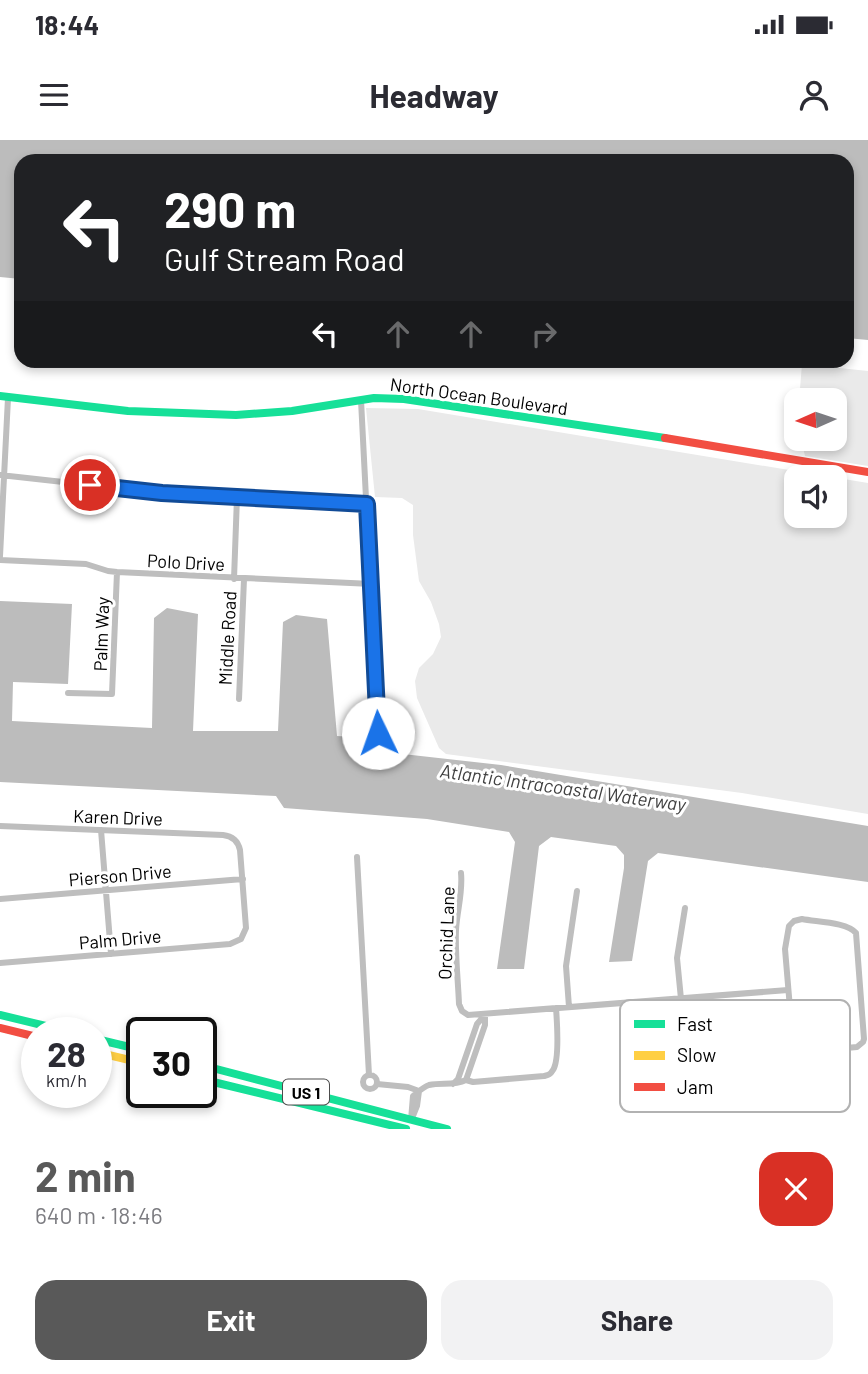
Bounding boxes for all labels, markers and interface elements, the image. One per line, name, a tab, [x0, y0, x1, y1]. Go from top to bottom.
text: 18:44	[35, 9, 99, 40]
icon: menu	[35, 76, 73, 114]
text: Headway	[369, 76, 499, 114]
icon: person	[795, 76, 833, 114]
text: 290 m	[164, 179, 296, 238]
icon: left	[49, 182, 140, 273]
text: Gulf Stream Road	[164, 239, 405, 277]
icon: left	[306, 315, 344, 353]
icon: ahead	[379, 315, 417, 353]
icon: ahead	[452, 315, 490, 353]
icon: right	[525, 315, 563, 353]
street label: North Ocean Boulevard	[389, 373, 569, 419]
north arrow	[784, 388, 847, 452]
map controls	[784, 388, 847, 528]
pin	[60, 455, 120, 515]
button: sound	[784, 465, 847, 528]
icon: arrive	[71, 466, 109, 504]
street label: Polo Drive	[147, 549, 225, 575]
street label: Middle Road	[214, 590, 240, 686]
street label: Palm Way	[89, 596, 113, 672]
position arrow	[341, 696, 415, 770]
water label: Atlantic Intracoastal Waterway	[439, 758, 688, 816]
street label: Karen Drive	[73, 804, 163, 830]
street label: Pierson Drive	[68, 860, 172, 890]
street label: Orchid Lane	[433, 886, 459, 980]
street label: Palm Drive	[78, 924, 162, 954]
legend	[620, 1000, 850, 1112]
text: Fast	[677, 1012, 713, 1035]
speed limit sign: 30	[126, 1017, 217, 1108]
text: 28	[47, 1032, 86, 1074]
text: Slow	[677, 1043, 716, 1066]
text: km/h	[46, 1069, 87, 1091]
text: Jam	[677, 1075, 713, 1098]
road number: US 1	[283, 1080, 329, 1104]
text: 2 min	[35, 1150, 136, 1200]
button: close	[759, 1152, 833, 1226]
text: 640 m · 18:46	[35, 1201, 163, 1229]
button: Exit	[35, 1280, 427, 1360]
button: Share	[441, 1280, 833, 1360]

